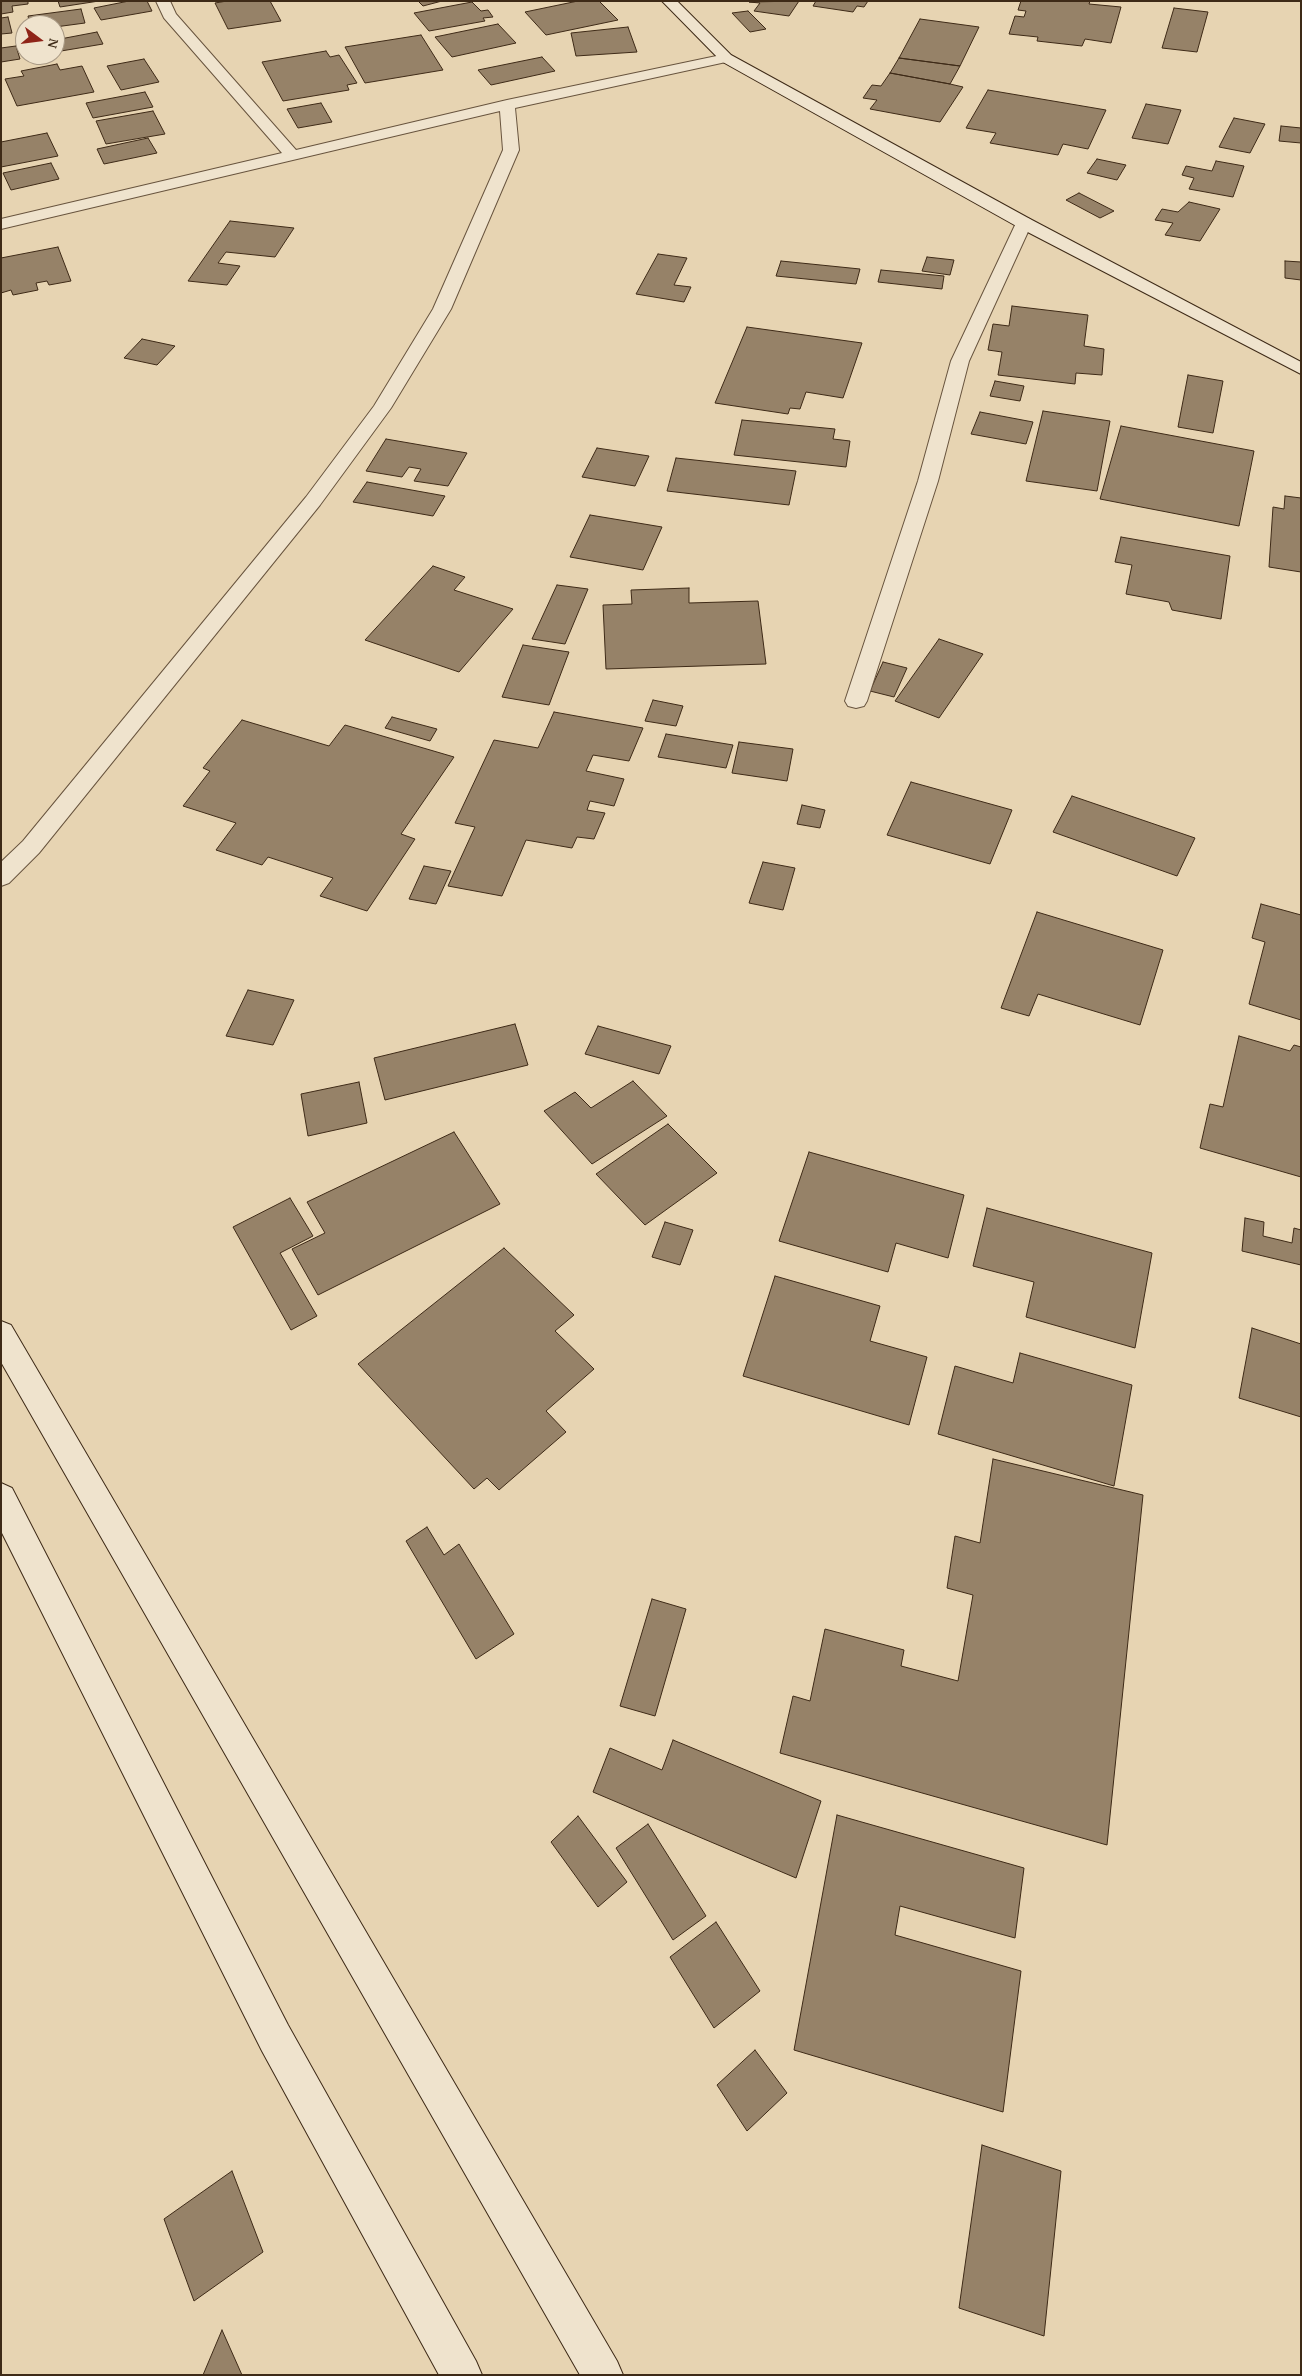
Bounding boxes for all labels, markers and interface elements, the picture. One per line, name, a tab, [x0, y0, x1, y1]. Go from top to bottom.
north arrow	[15, 15, 65, 65]
text: N	[43, 37, 64, 51]

